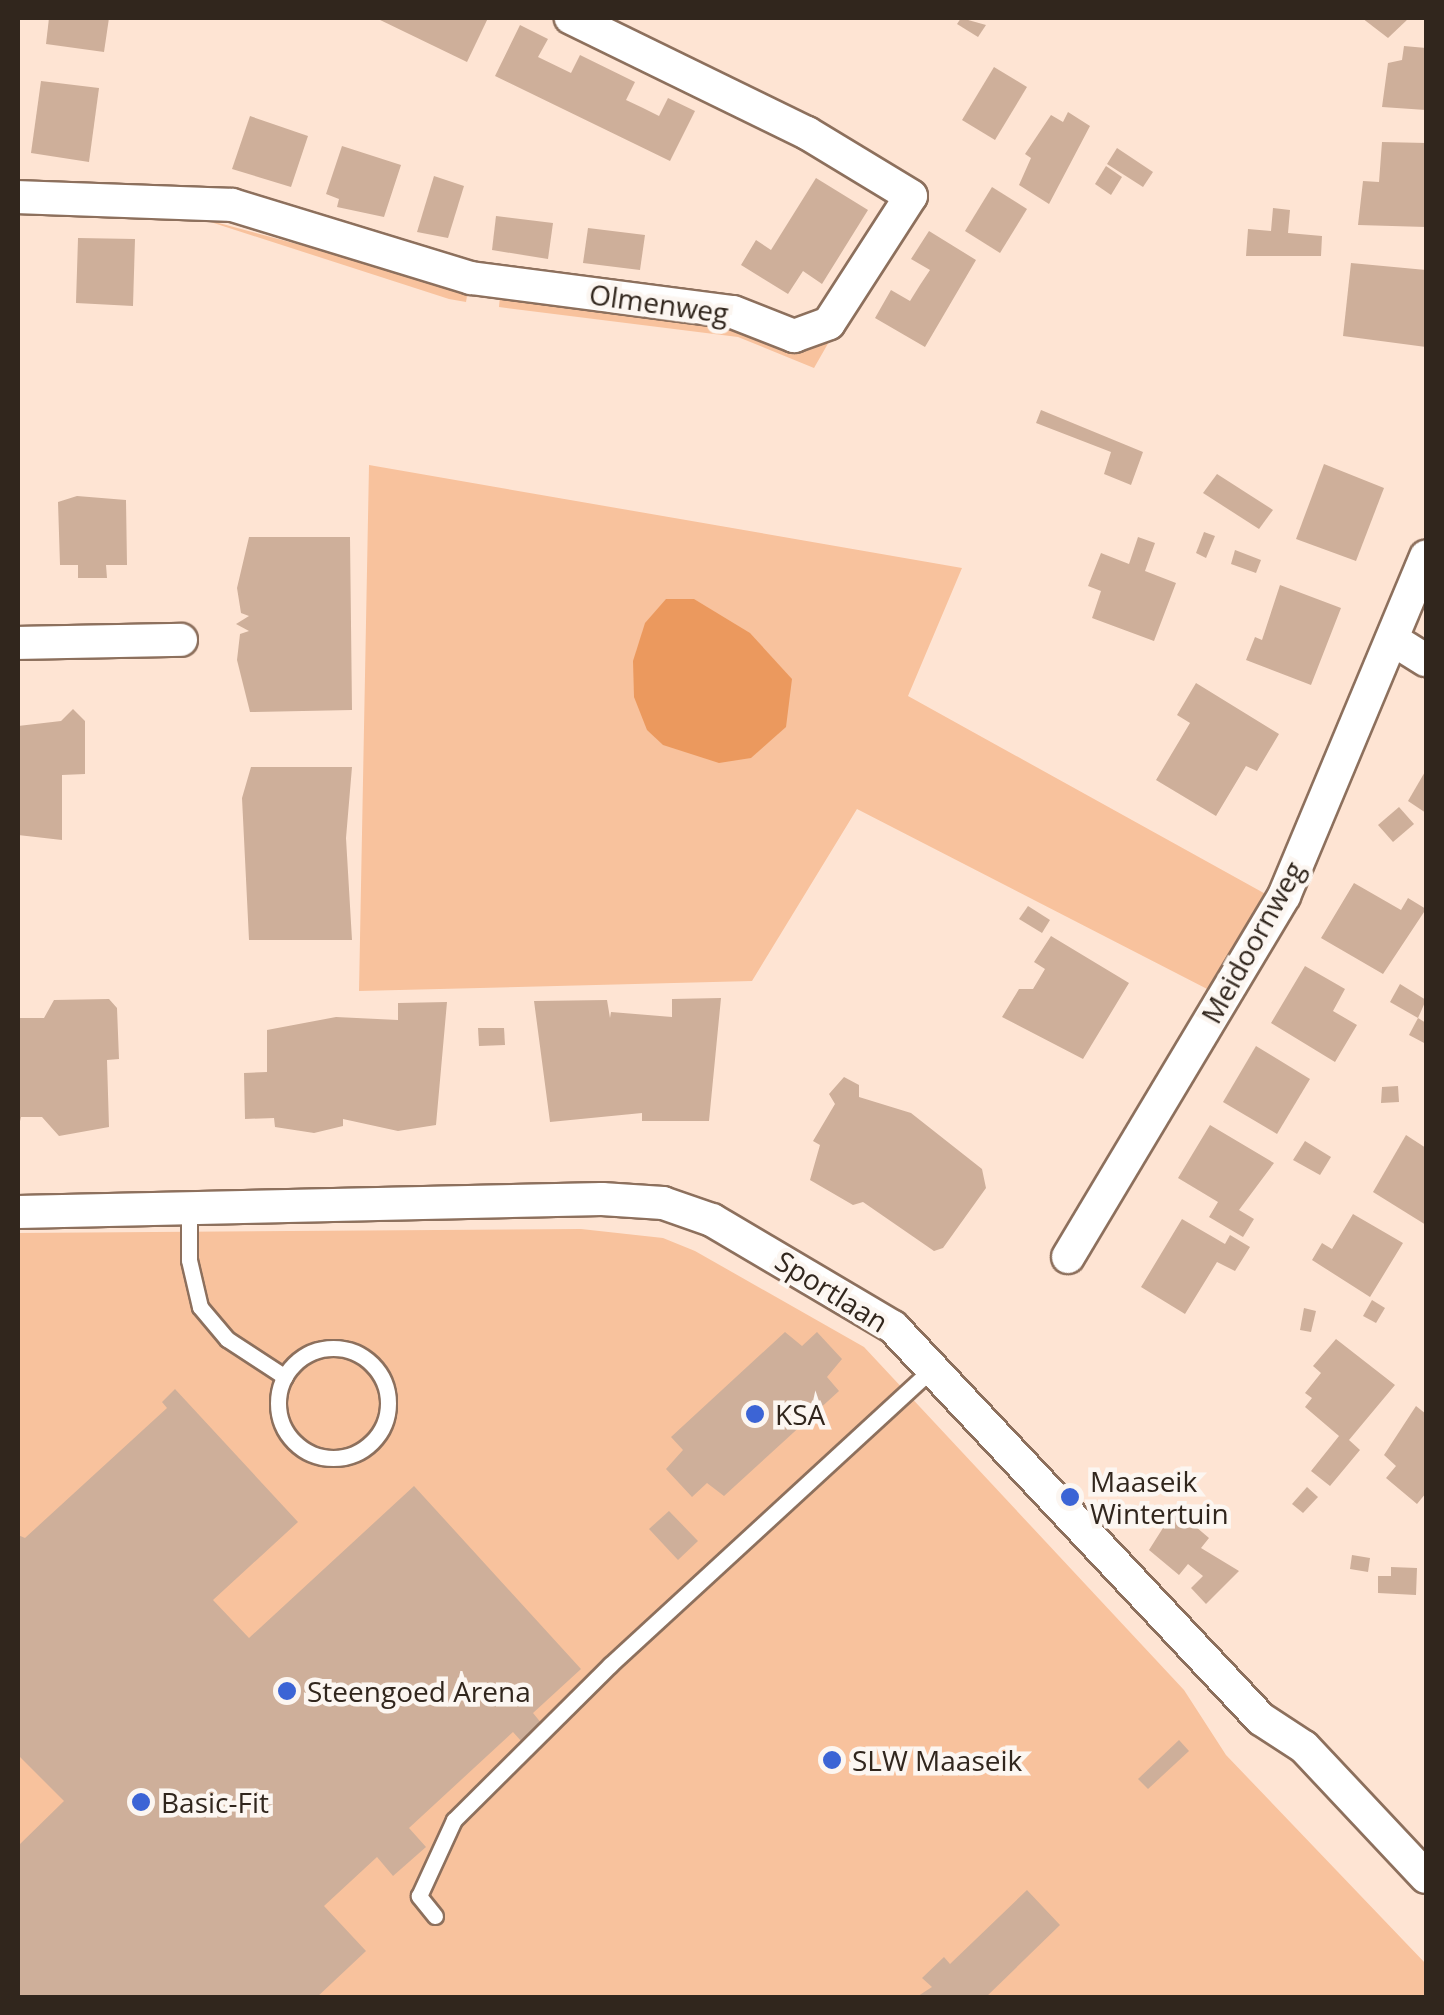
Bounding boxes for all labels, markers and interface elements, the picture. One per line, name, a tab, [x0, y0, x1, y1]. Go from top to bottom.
street label: Olmenweg	[587, 277, 731, 329]
street label: Meidoornweg	[1194, 855, 1310, 1029]
street label: Sportlaan	[770, 1243, 894, 1339]
place label: KSA	[775, 1397, 825, 1431]
marker: KSA	[744, 1403, 766, 1425]
place label: Maaseik Wintertuin	[1090, 1464, 1229, 1530]
marker: Maaseik Wintertuin	[1059, 1486, 1081, 1508]
place label: Steengoed Arena	[307, 1674, 531, 1708]
marker: Steengoed Arena	[276, 1680, 298, 1702]
place label: SLW Maaseik	[852, 1743, 1022, 1777]
marker: SLW Maaseik	[821, 1749, 843, 1771]
place label: Basic-Fit	[161, 1785, 269, 1819]
marker: Basic-Fit	[130, 1791, 152, 1813]

